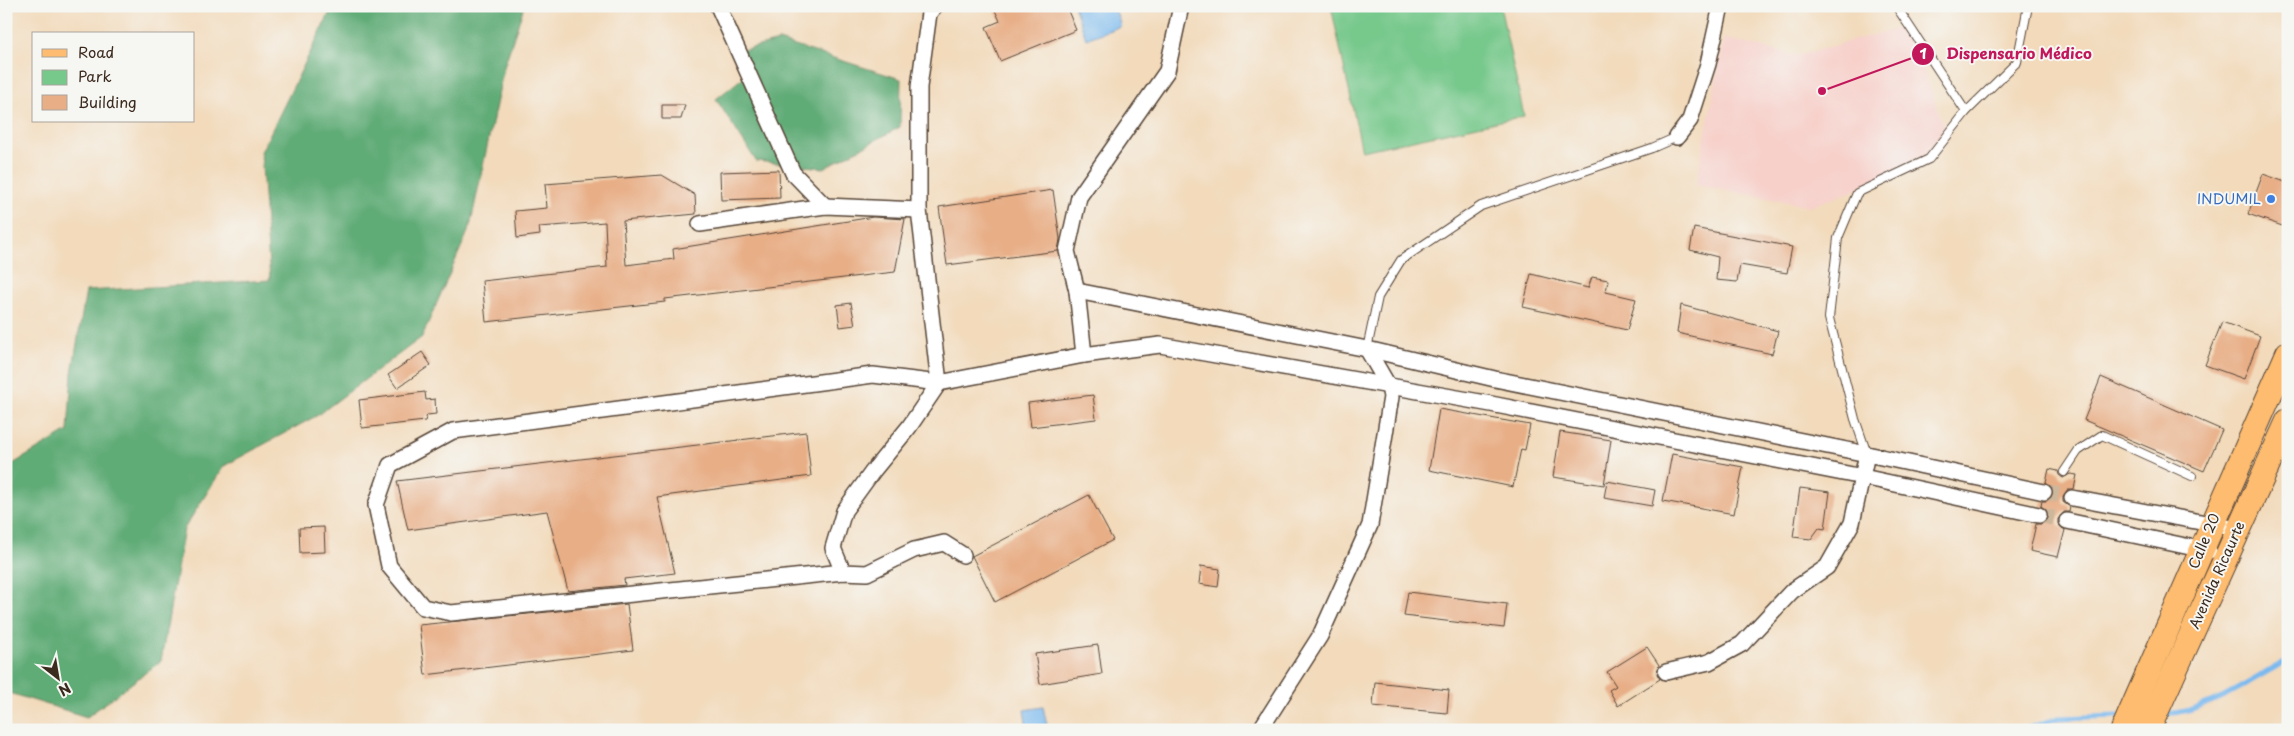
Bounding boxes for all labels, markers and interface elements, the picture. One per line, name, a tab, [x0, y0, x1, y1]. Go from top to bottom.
legend	[32, 32, 195, 122]
callout: Dispensario Médico	[1911, 39, 2103, 69]
text: Road	[78, 40, 114, 63]
text: 1	[1919, 41, 1927, 64]
text: Dispensario Médico	[1946, 41, 2092, 64]
text: Park	[78, 64, 112, 87]
text: Building	[78, 90, 137, 113]
place label: INDUMIL	[2197, 188, 2261, 209]
marker: INDUMIL	[2265, 193, 2277, 205]
street label: Calle 20	[2182, 510, 2225, 572]
street label: Avenida Ricaurte	[2183, 518, 2250, 632]
north arrow	[32, 654, 82, 704]
text: N	[55, 678, 75, 701]

